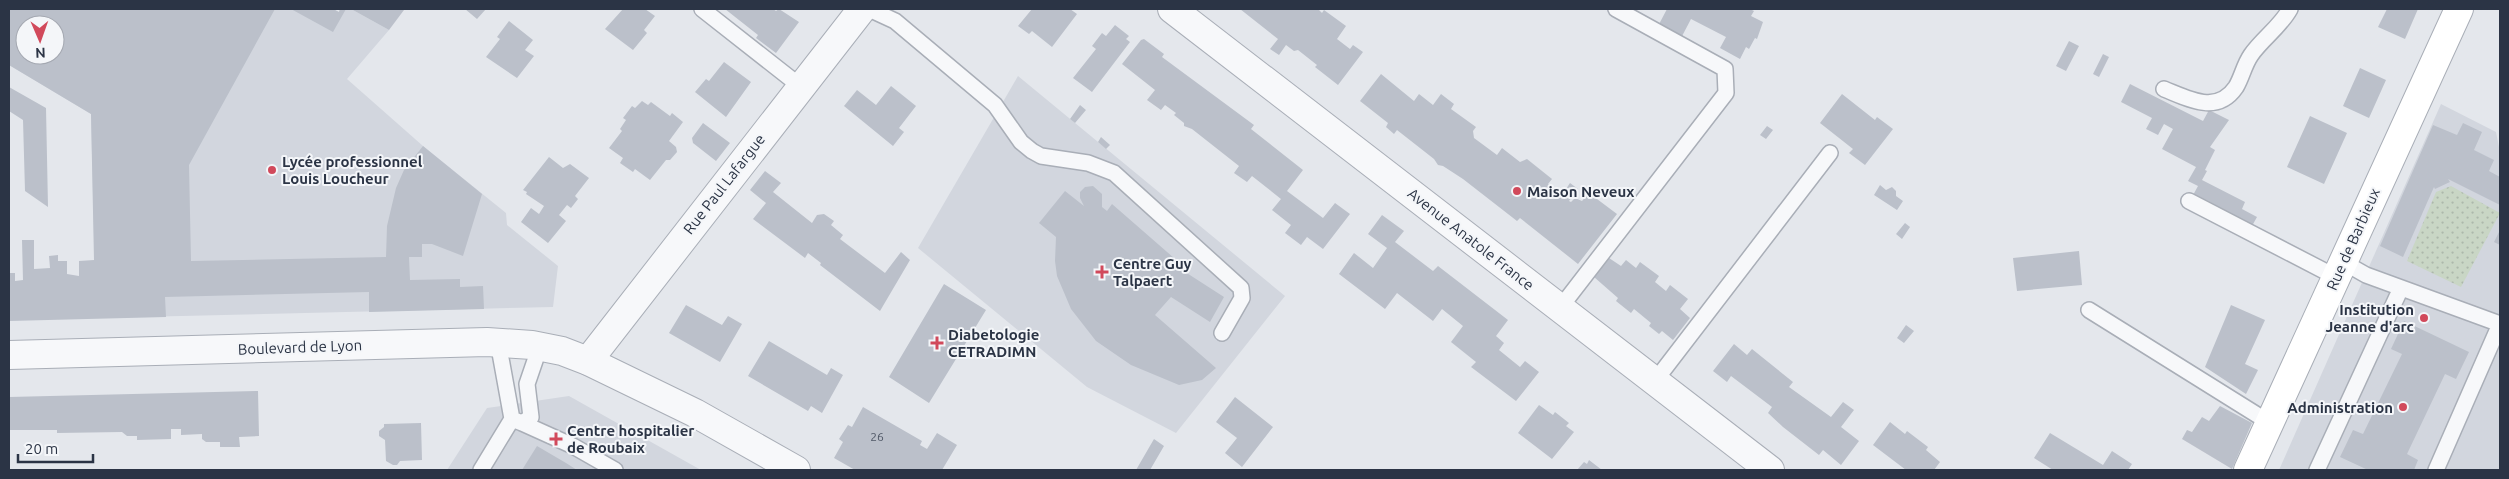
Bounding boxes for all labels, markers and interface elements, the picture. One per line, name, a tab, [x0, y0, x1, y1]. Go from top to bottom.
north arrow	[15, 15, 65, 65]
text: N	[35, 45, 46, 61]
street label: Rue Paul Lafargue	[680, 131, 768, 237]
place label: Lycée professionnel Louis Loucheur	[282, 153, 423, 187]
marker: Lycée professionnel Louis Loucheur	[266, 164, 278, 176]
place label: Maison Neveux	[1527, 183, 1634, 200]
street label: Avenue Anatole France	[1405, 185, 1537, 293]
marker: Maison Neveux	[1511, 185, 1523, 197]
street label: Rue de Barbieux	[2323, 185, 2383, 293]
place label: Centre Guy Talpaert	[1113, 255, 1192, 289]
marker: Centre Guy Talpaert	[1095, 265, 1109, 279]
place label: Institution Jeanne d'arc	[2325, 301, 2414, 335]
marker: Institution Jeanne d'arc	[2418, 312, 2430, 324]
place label: Diabetologie CETRADIMN	[948, 326, 1039, 360]
street label: Boulevard de Lyon	[238, 336, 362, 358]
marker: Diabetologie CETRADIMN	[930, 336, 944, 350]
place label: Administration	[2287, 399, 2393, 416]
marker: Administration	[2397, 401, 2409, 413]
place label: Centre hospitalier de Roubaix	[567, 422, 695, 456]
house number: 26	[870, 430, 884, 443]
scale bar	[18, 432, 92, 464]
marker: Centre hospitalier de Roubaix	[549, 432, 563, 446]
text: 20 m	[25, 440, 58, 457]

